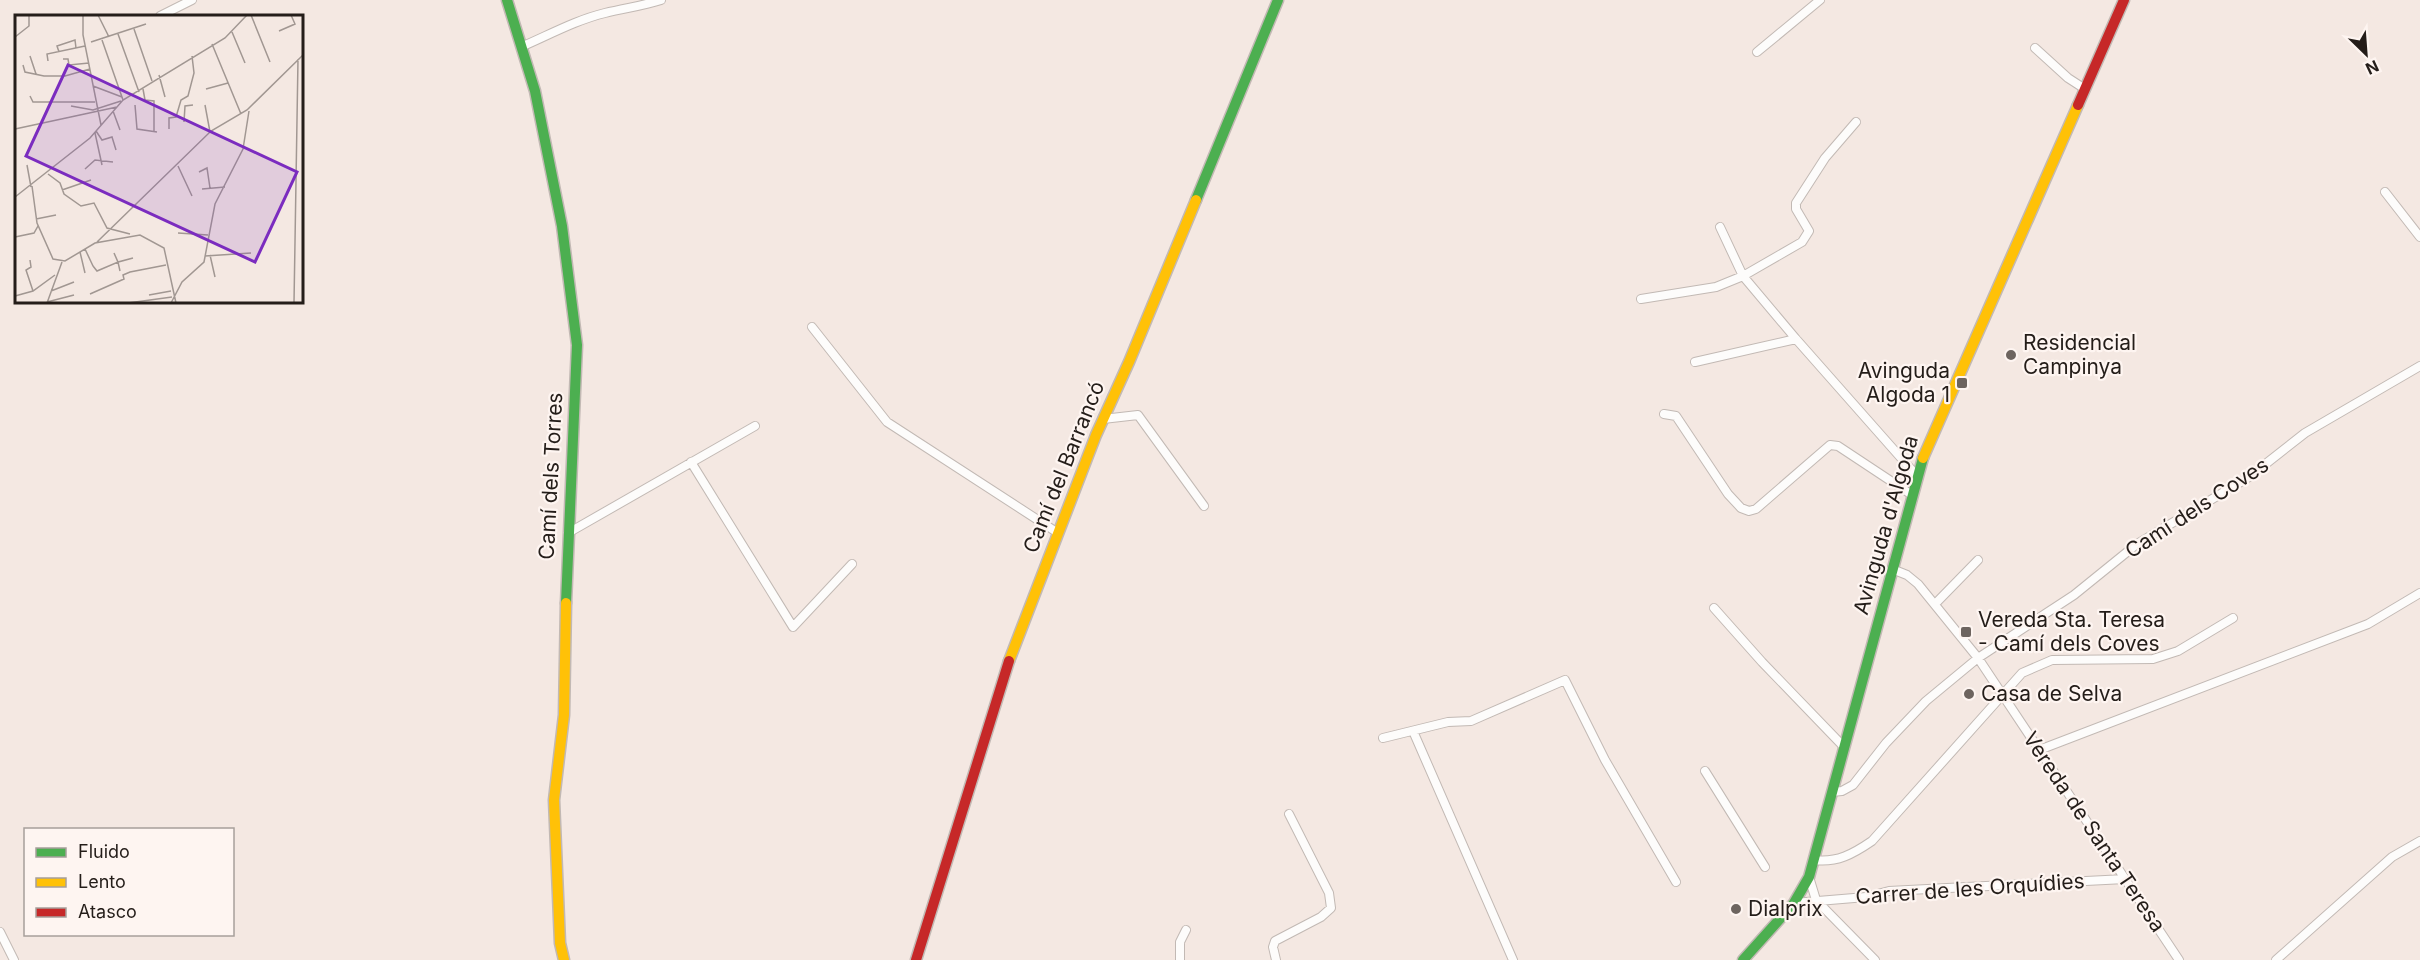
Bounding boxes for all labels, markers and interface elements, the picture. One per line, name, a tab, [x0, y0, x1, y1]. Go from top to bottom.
inset map	[15, 15, 303, 303]
north arrow	[2336, 24, 2396, 84]
text: N	[2363, 56, 2382, 79]
place label: Residencial Campinya	[2023, 330, 2136, 379]
marker: Residencial Campinya	[2004, 348, 2018, 362]
place label: Avinguda Algoda 1	[1858, 358, 1950, 407]
marker: Avinguda Algoda 1	[1955, 376, 1969, 390]
street label: Camí del Barrancó	[1018, 377, 1109, 556]
street label: Camí dels Torres	[534, 392, 567, 560]
street label: Avinguda d'Algoda	[1848, 432, 1923, 617]
street label: Camí dels Coves	[2120, 452, 2273, 563]
place label: Vereda Sta. Teresa - Camí dels Coves	[1978, 607, 2165, 656]
marker: Vereda Sta. Teresa - Camí dels Coves	[1959, 625, 1973, 639]
place label: Casa de Selva	[1981, 681, 2122, 706]
marker: Casa de Selva	[1962, 687, 1976, 701]
street label: Vereda de Santa Teresa	[2018, 727, 2171, 937]
legend	[24, 828, 234, 936]
text: Fluido	[78, 841, 130, 862]
street label: Carrer de les Orquídies	[1855, 868, 2085, 909]
text: Lento	[78, 871, 126, 892]
place label: Dialprix	[1748, 896, 1823, 921]
text: Atasco	[78, 901, 137, 922]
marker: Dialprix	[1729, 902, 1743, 916]

